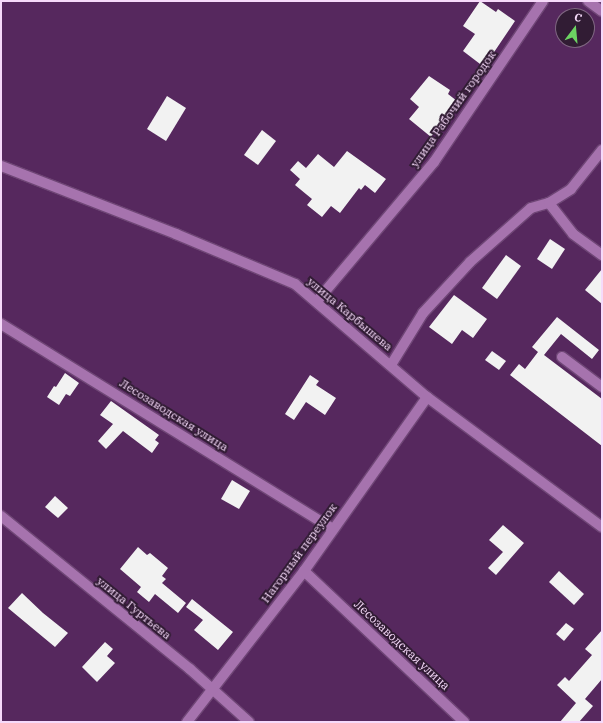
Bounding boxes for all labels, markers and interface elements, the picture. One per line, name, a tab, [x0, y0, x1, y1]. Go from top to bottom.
north arrow	[555, 8, 595, 48]
text: С	[573, 10, 583, 25]
street label: улица Рабочий городок	[407, 48, 499, 170]
street label: улица Карбышева	[304, 274, 396, 354]
street label: Лесозаводская улица	[117, 376, 231, 454]
street label: Нагорный переулок	[258, 501, 340, 605]
street label: улица Гуртьева	[94, 574, 174, 642]
street label: Лесозаводская улица	[351, 597, 453, 693]

